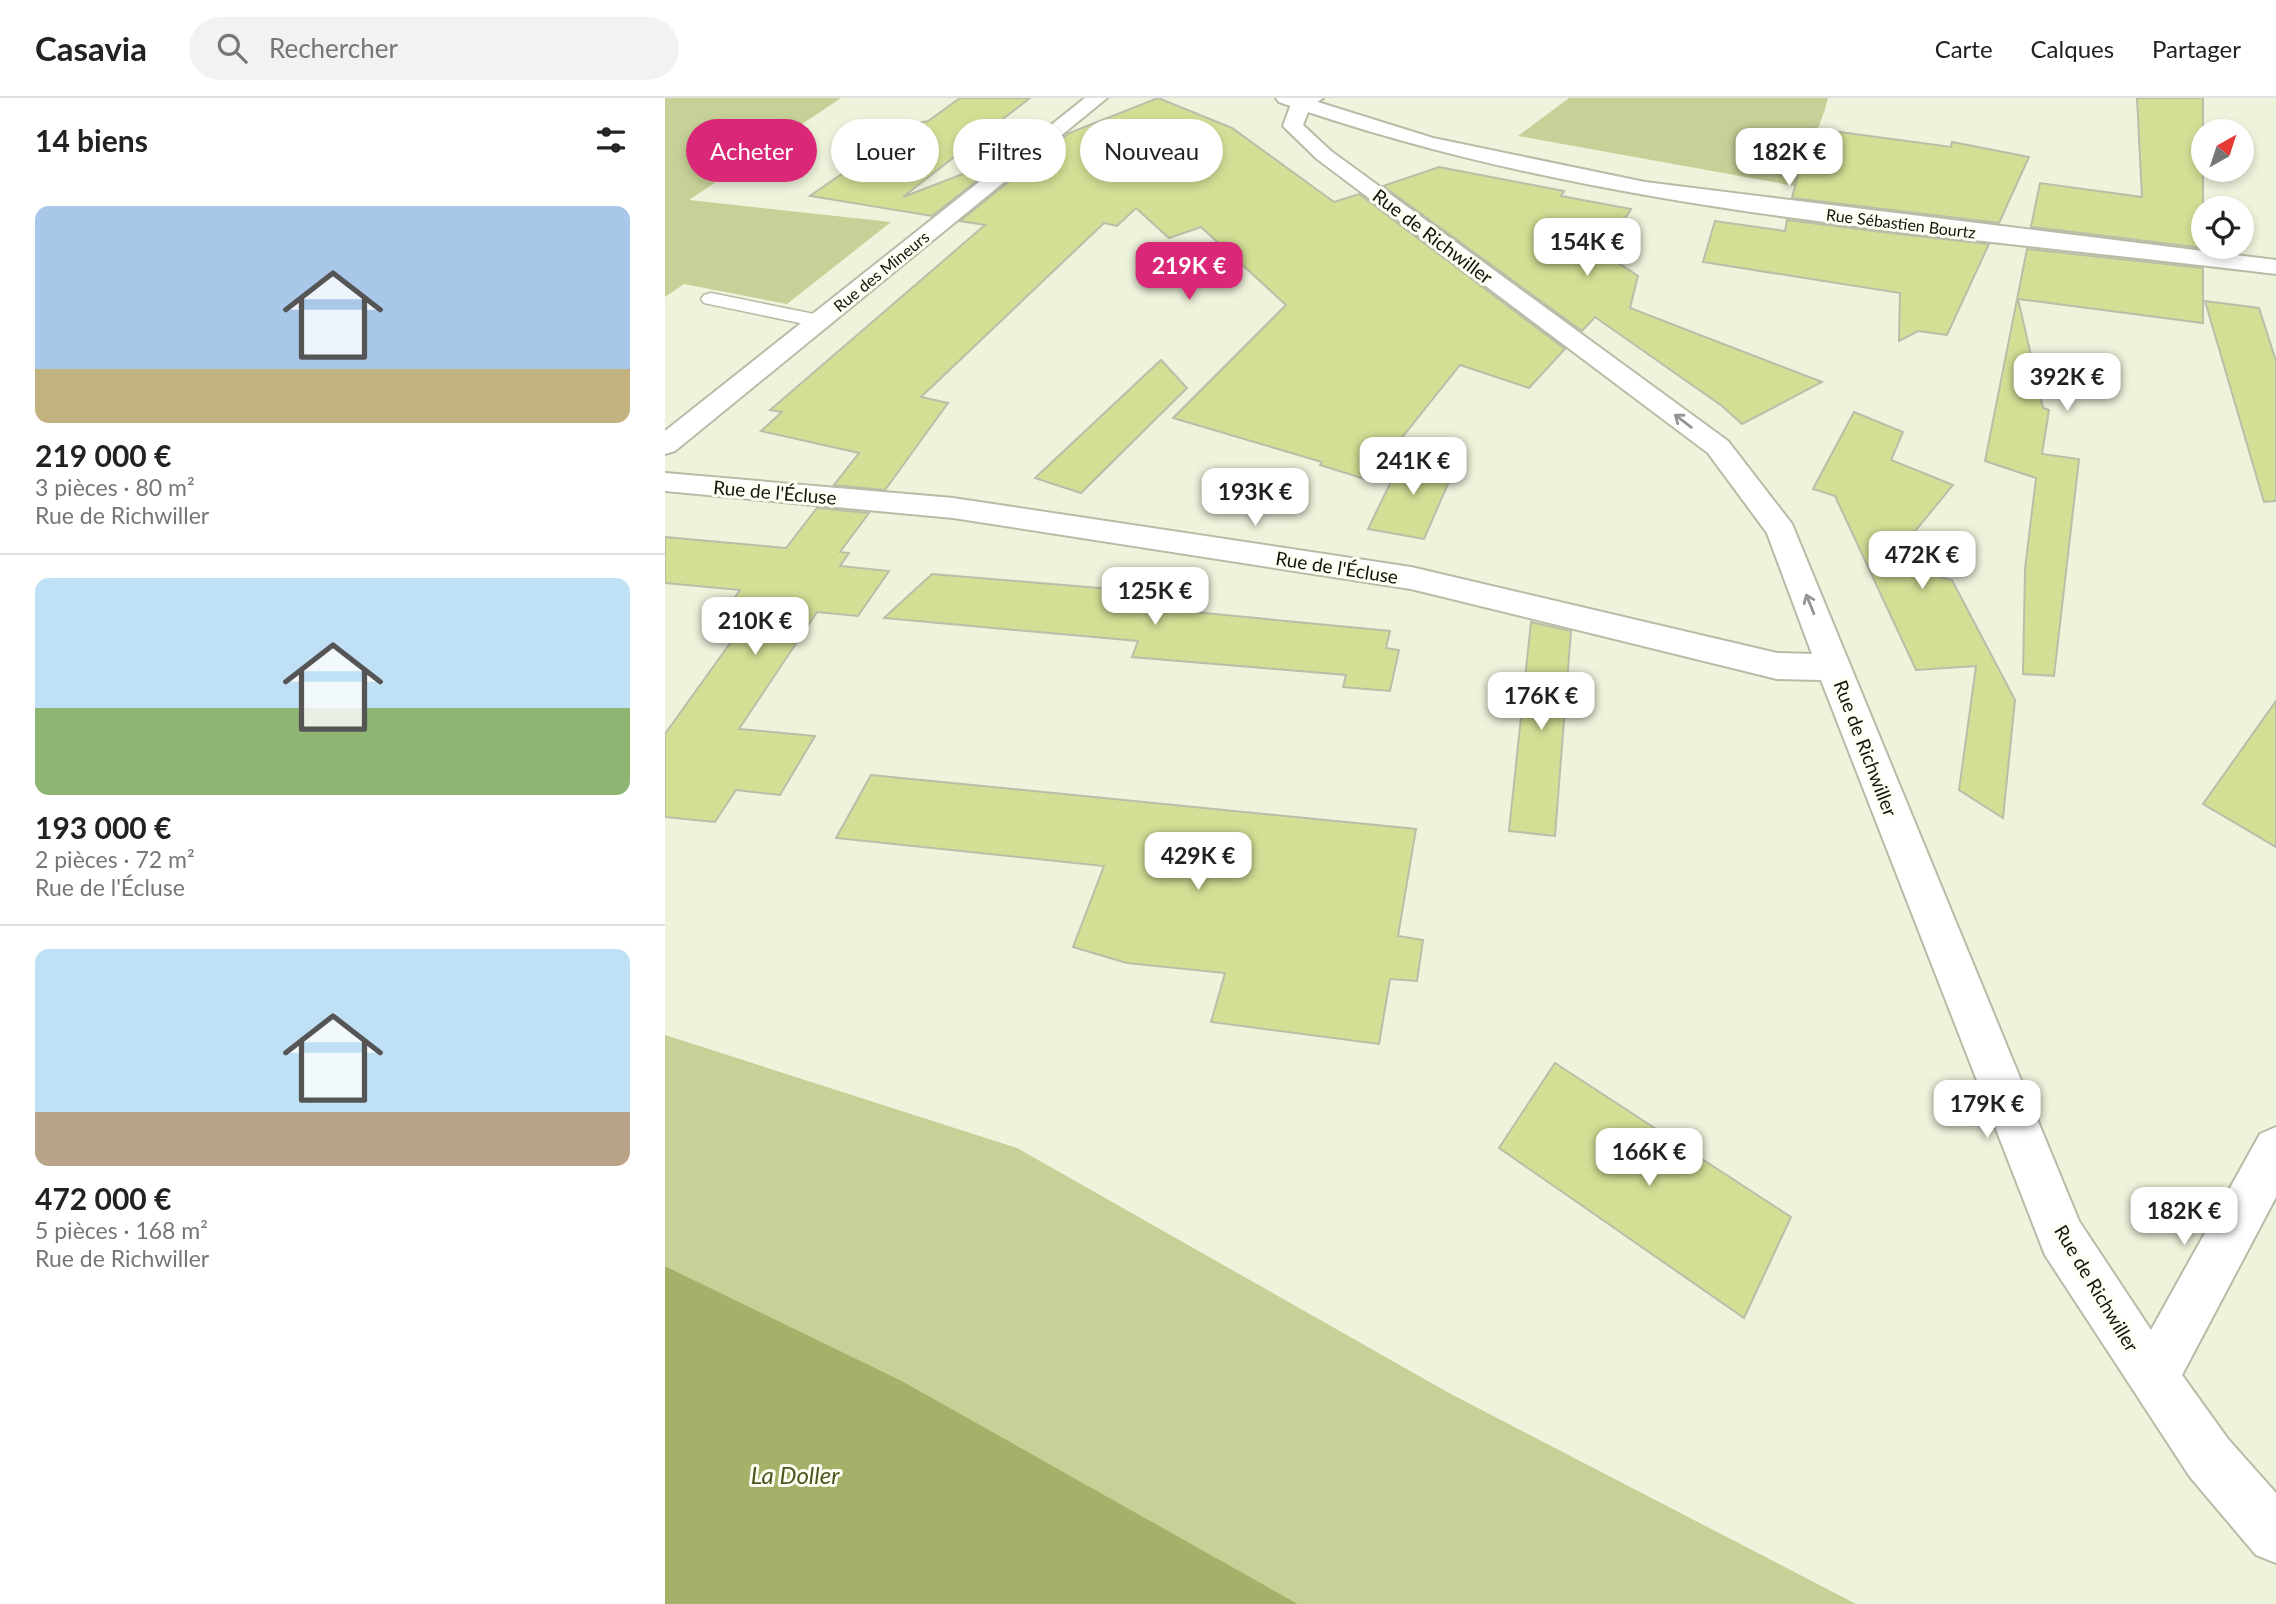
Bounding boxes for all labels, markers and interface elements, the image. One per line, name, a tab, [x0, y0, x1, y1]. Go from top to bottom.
search box	[189, 17, 679, 80]
text: Casavia	[35, 28, 147, 68]
icon: search	[213, 29, 251, 67]
text: Rechercher	[269, 32, 398, 64]
text: Carte	[1935, 34, 1993, 63]
text: Calques	[2031, 34, 2114, 63]
text: Partager	[2152, 34, 2241, 63]
chip: Acheter	[686, 119, 817, 182]
chip: Louer	[831, 119, 939, 182]
chip: Filtres	[953, 119, 1066, 182]
chip: Nouveau	[1080, 119, 1223, 182]
north arrow	[2191, 119, 2254, 182]
map controls	[2191, 119, 2254, 259]
icon: filters	[592, 121, 630, 159]
text: 14 biens	[35, 122, 148, 158]
pin: 182K €	[1732, 129, 1846, 188]
text: 182K €	[1752, 137, 1826, 165]
street label: Rue de Richwiller	[1369, 184, 1497, 289]
button: locate	[2191, 196, 2254, 259]
street label: Rue Sébastien Bourtz	[1825, 204, 1977, 242]
pin: 154K €	[1530, 218, 1644, 278]
street label: Rue des Mineurs	[829, 227, 933, 315]
text: 154K €	[1550, 227, 1624, 255]
pin: 219K €	[1132, 242, 1246, 302]
text: 219K €	[1152, 251, 1226, 279]
icon: home	[270, 252, 396, 378]
pin: 392K €	[2010, 354, 2124, 413]
text: 392K €	[2030, 362, 2104, 390]
one-way arrow	[1674, 414, 1693, 428]
text: 219 000 €	[35, 437, 171, 473]
pin: 241K €	[1356, 438, 1470, 497]
text: 241K €	[1376, 446, 1450, 474]
pin: 193K €	[1198, 468, 1312, 528]
text: 3 pièces · 80 m²	[35, 473, 195, 501]
street label: Rue de l'Écluse	[712, 475, 838, 509]
text: 193K €	[1218, 477, 1292, 505]
text: Rue de Richwiller	[35, 501, 209, 529]
pin: 472K €	[1865, 532, 1979, 591]
text: 472K €	[1885, 540, 1959, 568]
street label: Rue de l'Écluse	[1274, 546, 1400, 588]
pin: 125K €	[1098, 568, 1212, 627]
text: 125K €	[1118, 576, 1192, 604]
one-way arrow	[1803, 594, 1816, 616]
pin: 210K €	[698, 598, 812, 657]
text: 210K €	[718, 606, 792, 634]
icon: home	[270, 624, 396, 750]
pin: 176K €	[1484, 672, 1598, 732]
street label: Rue de Richwiller	[1829, 677, 1903, 819]
text: 176K €	[1504, 681, 1578, 709]
text: 193 000 €	[35, 809, 171, 845]
pin: 429K €	[1141, 832, 1255, 892]
text: 429K €	[1161, 841, 1235, 869]
text: 2 pièces · 72 m²	[35, 845, 195, 873]
text: Rue de l'Écluse	[35, 873, 185, 901]
icon: home	[270, 995, 396, 1121]
pin: 179K €	[1930, 1080, 2044, 1140]
text: 179K €	[1950, 1089, 2024, 1117]
pin: 166K €	[1592, 1128, 1706, 1188]
text: 166K €	[1612, 1137, 1686, 1165]
text: 472 000 €	[35, 1180, 171, 1216]
pin: 182K €	[2127, 1188, 2241, 1247]
text: 182K €	[2147, 1196, 2221, 1224]
text: 5 pièces · 168 m²	[35, 1216, 208, 1244]
street label: Rue de Richwiller	[2050, 1220, 2144, 1356]
text: Rue de Richwiller	[35, 1244, 209, 1272]
water label: La Doller	[751, 1460, 840, 1489]

